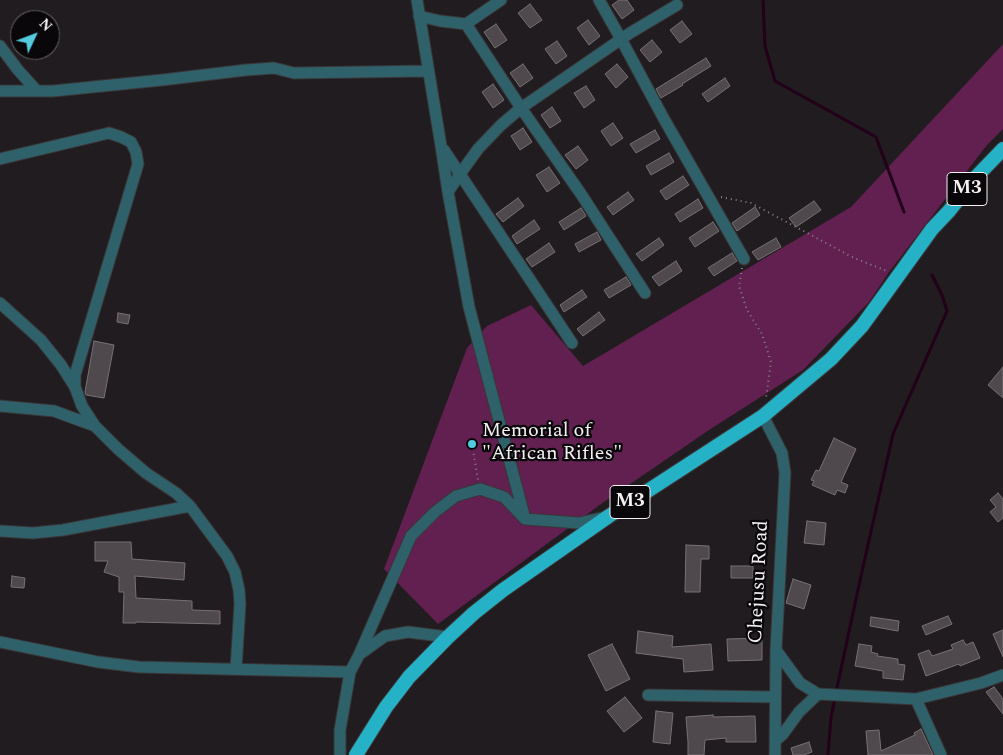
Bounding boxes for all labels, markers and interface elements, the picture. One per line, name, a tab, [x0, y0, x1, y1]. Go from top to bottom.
north arrow	[10, 10, 60, 60]
text: N	[34, 14, 57, 36]
road number: M3	[947, 172, 987, 205]
place label: Memorial of "African Rifles"	[482, 420, 622, 467]
marker: Memorial of "African Rifles"	[466, 438, 478, 450]
road number: M3	[610, 486, 650, 518]
street label: Chejusu Road	[745, 520, 775, 644]

